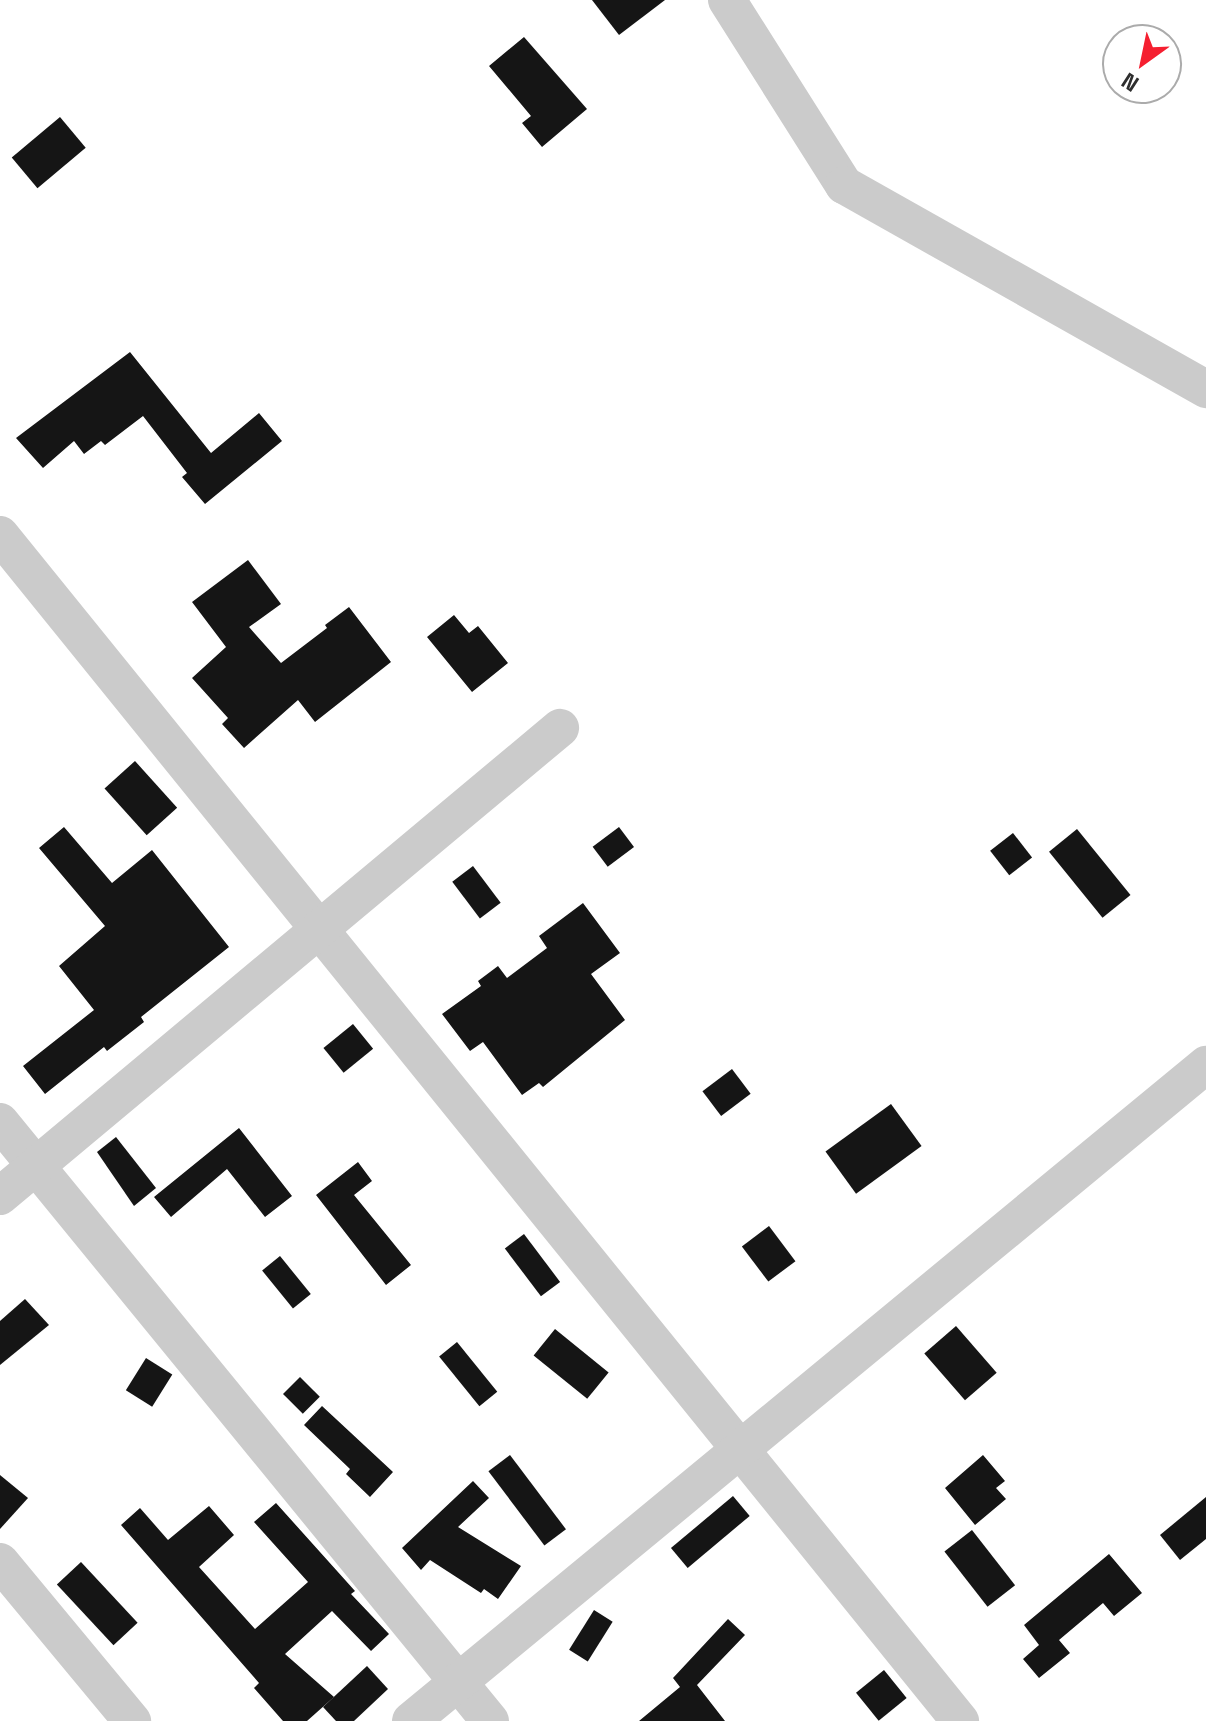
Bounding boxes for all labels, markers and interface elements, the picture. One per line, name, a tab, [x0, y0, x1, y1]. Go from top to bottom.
north arrow	[1102, 24, 1182, 104]
text: N	[1116, 67, 1144, 98]

